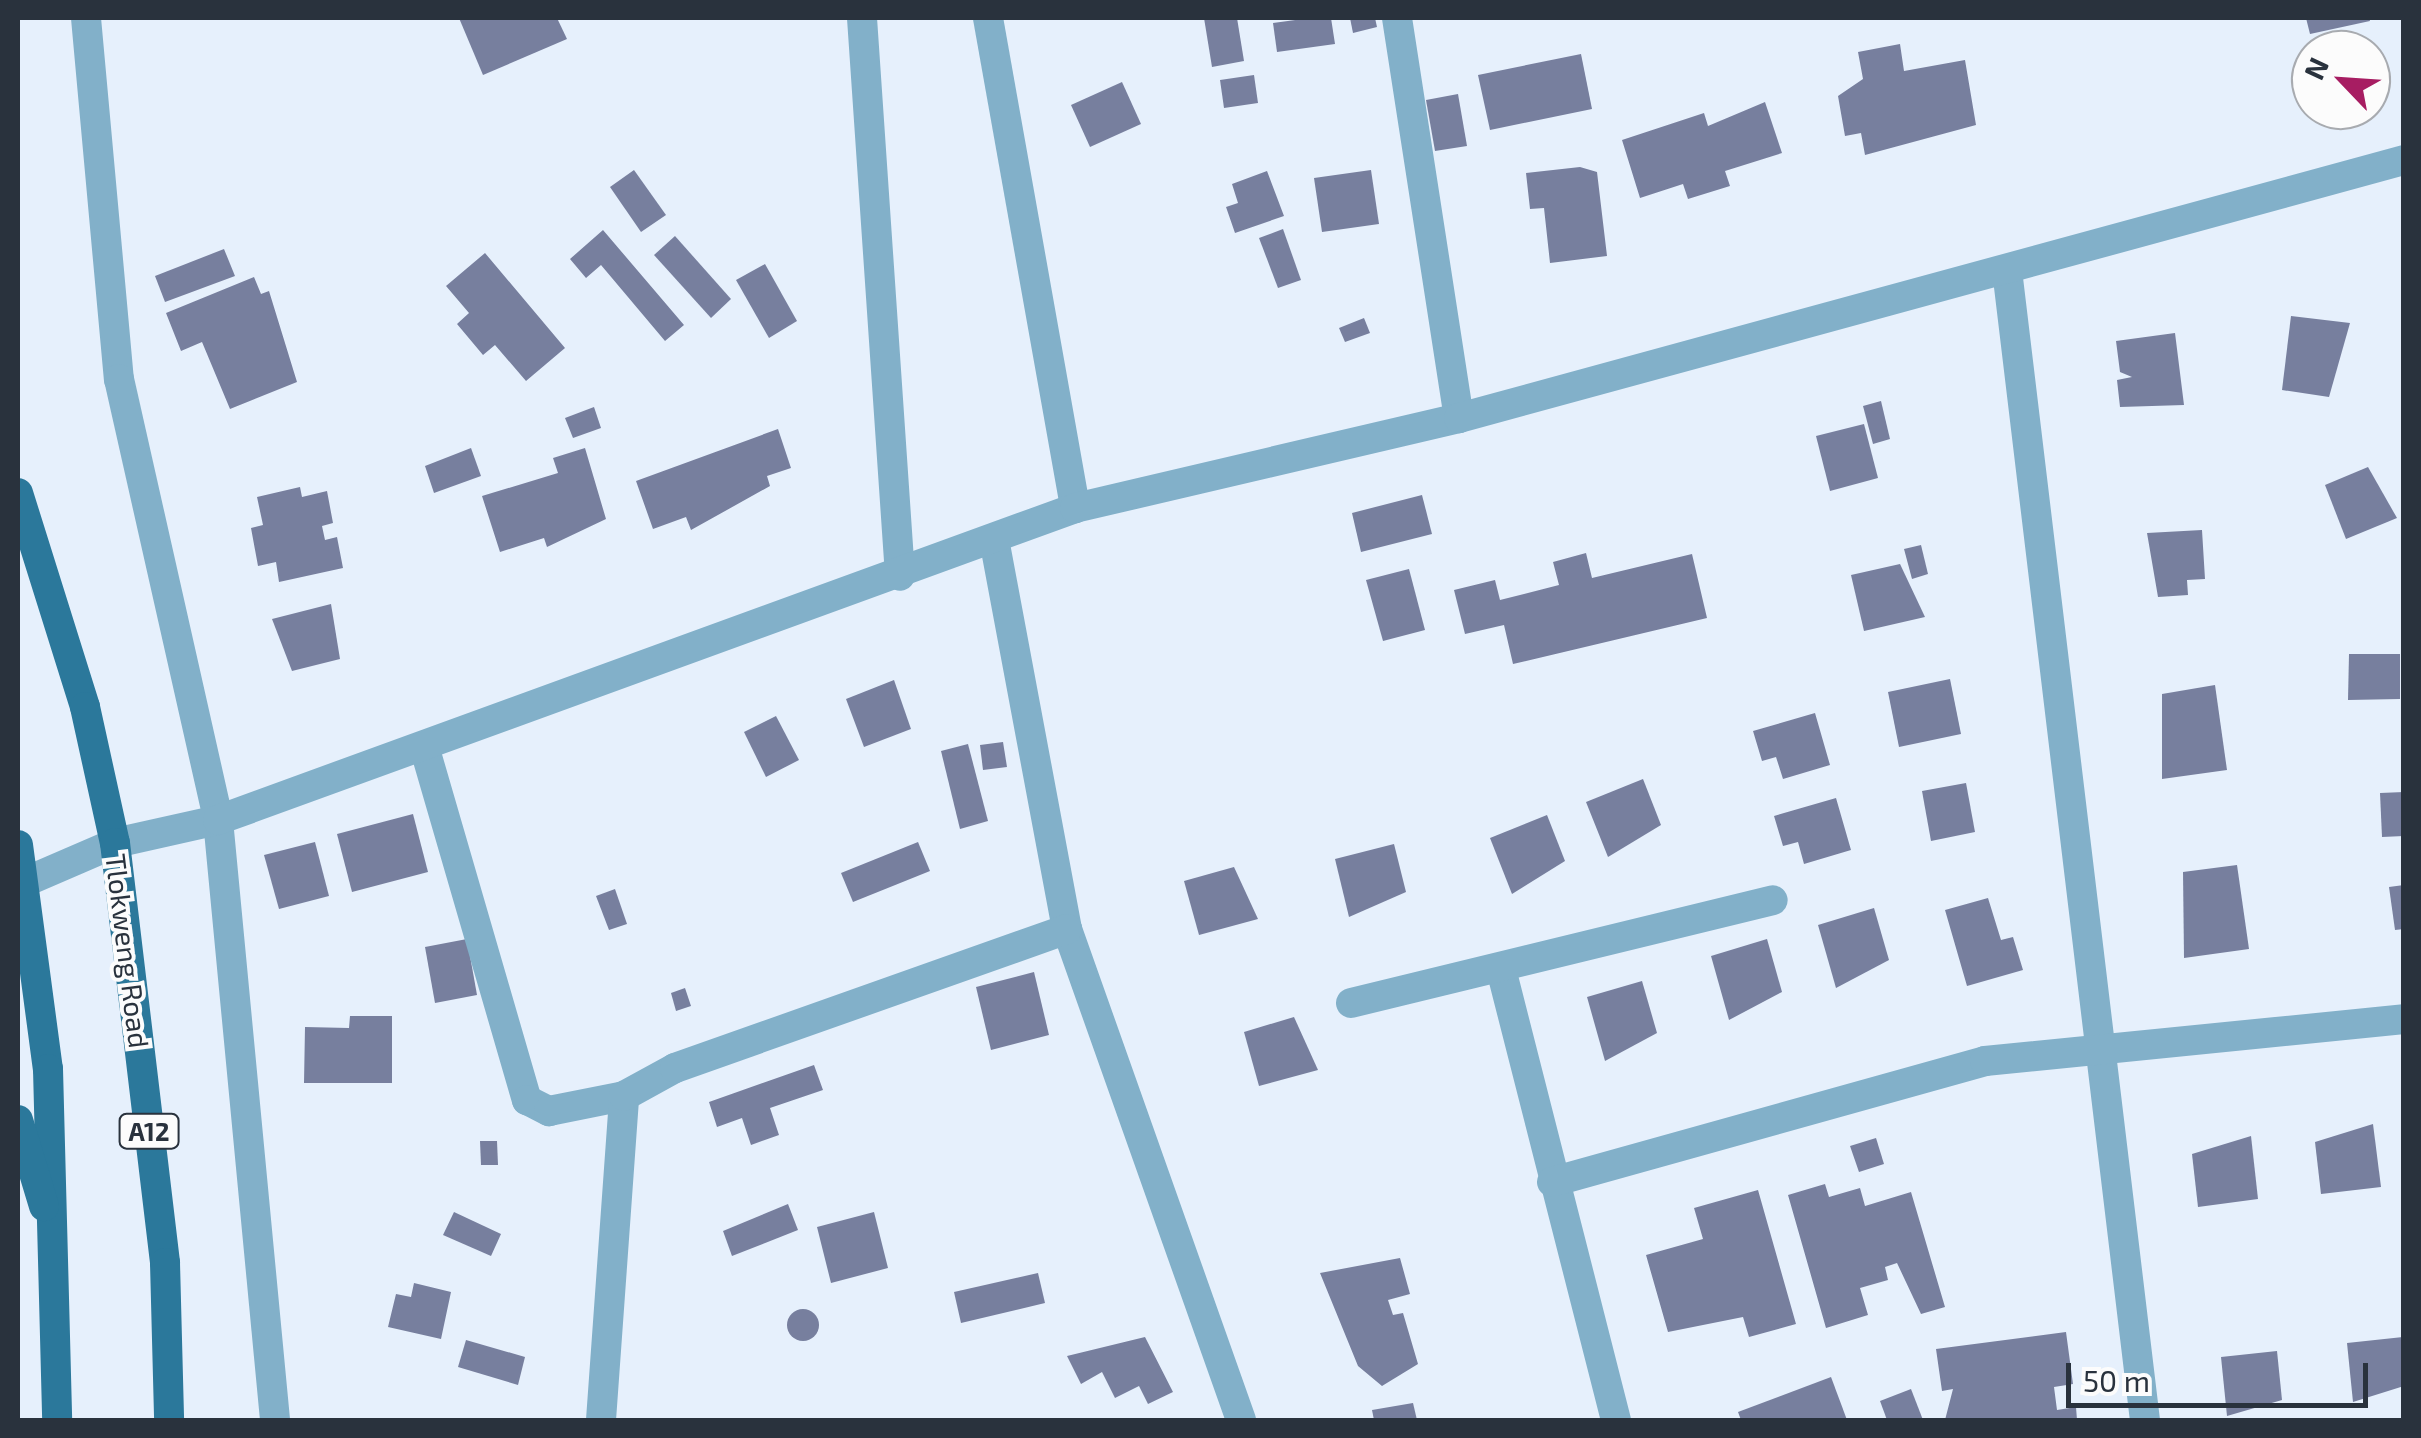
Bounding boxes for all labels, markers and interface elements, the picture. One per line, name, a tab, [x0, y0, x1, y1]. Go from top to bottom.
north arrow	[2291, 30, 2391, 130]
text: N	[2296, 52, 2335, 85]
street label: Tlokweng Road	[99, 852, 157, 1050]
road number: A12	[116, 1111, 182, 1151]
scale bar	[2071, 1343, 2374, 1405]
text: 50 m	[2083, 1362, 2150, 1398]

